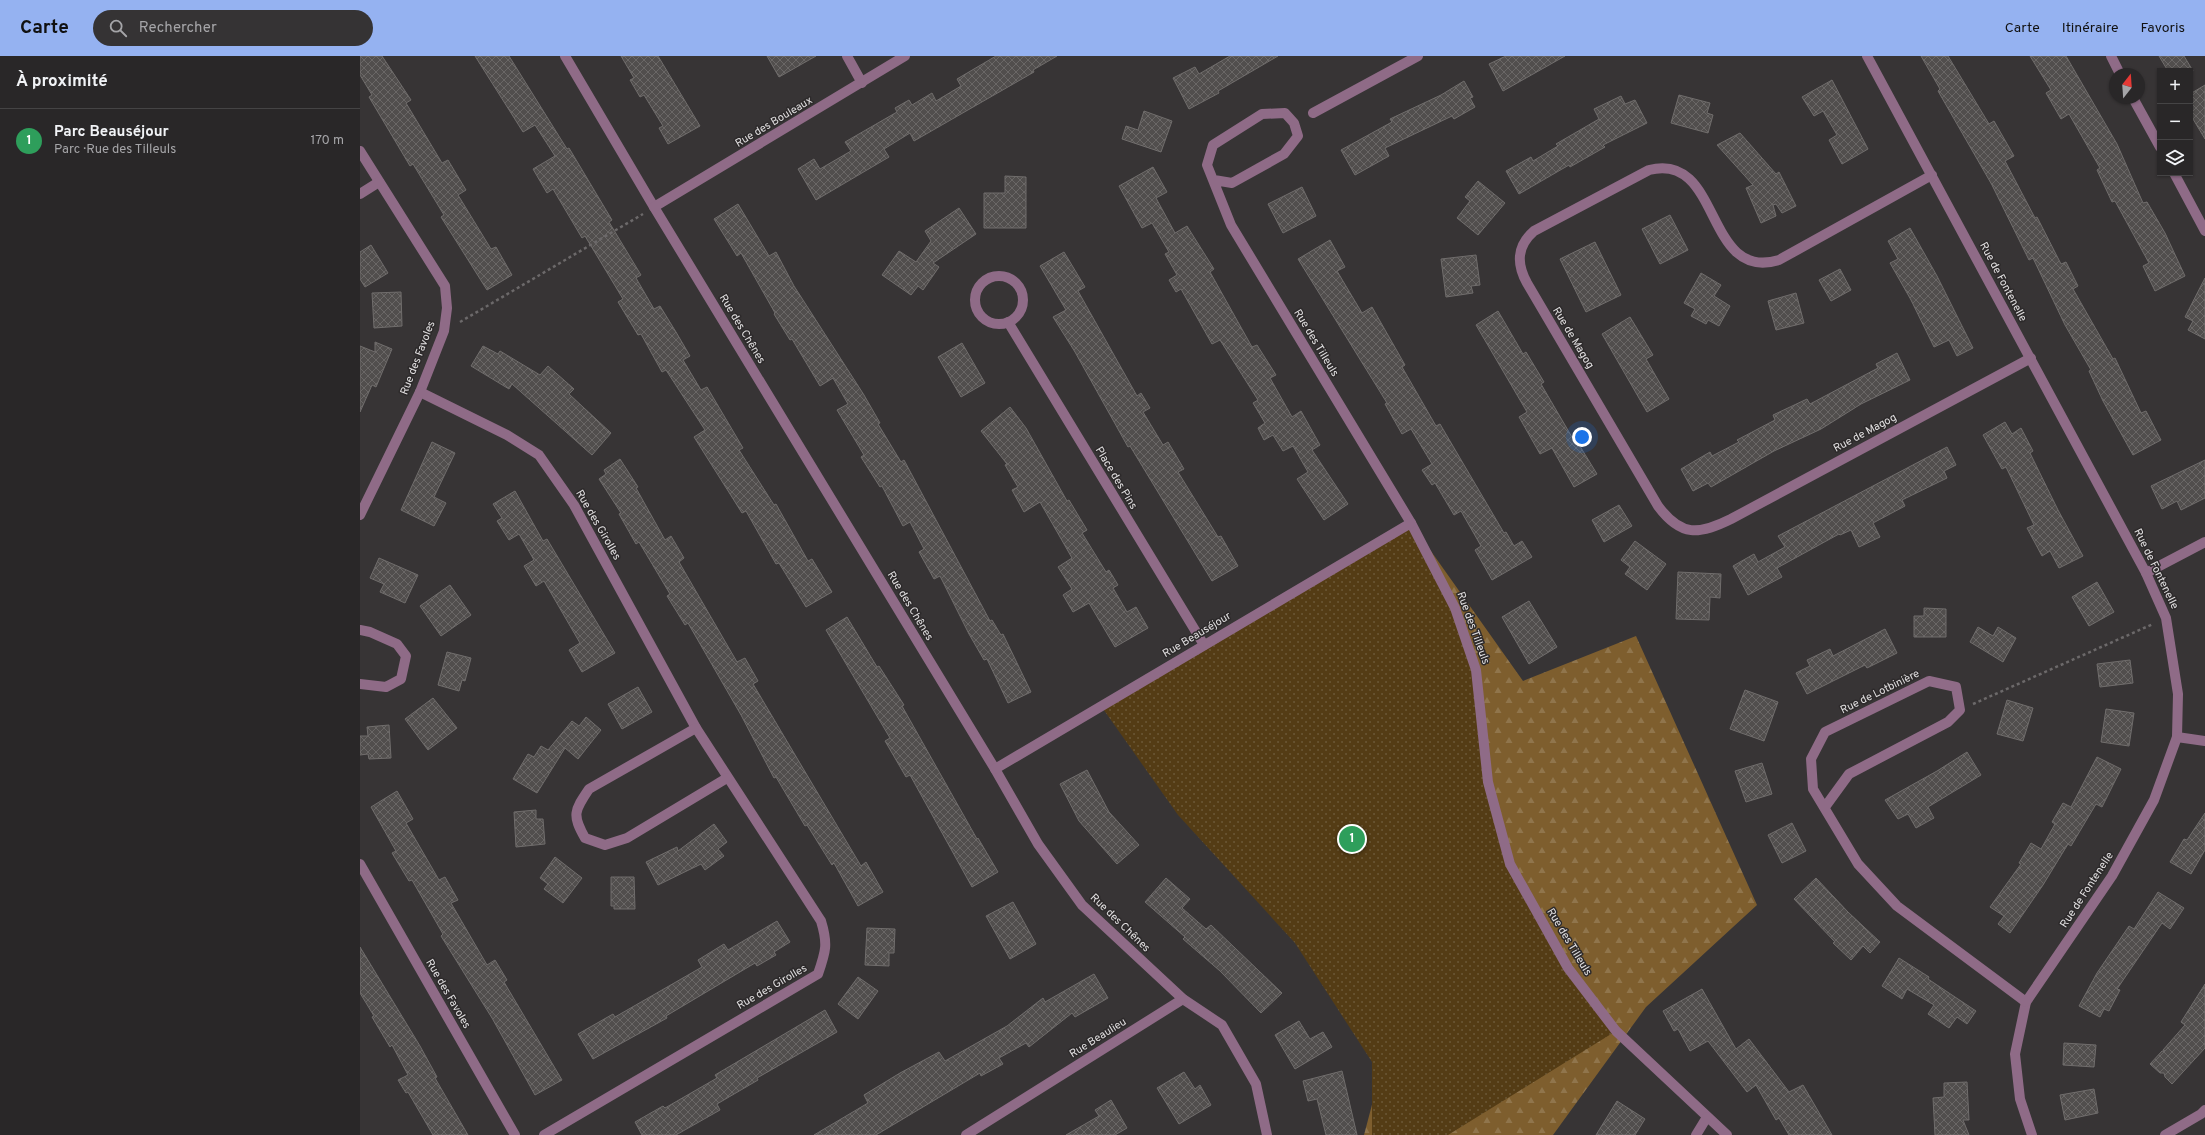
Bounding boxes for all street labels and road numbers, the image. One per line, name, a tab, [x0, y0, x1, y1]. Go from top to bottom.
street label: Rue des Bouleaux	[733, 93, 815, 151]
street label: Rue de Fontenelle	[1976, 240, 2030, 324]
street label: Rue des Chênes	[716, 292, 768, 366]
street label: Rue de Magog	[1549, 305, 1597, 371]
street label: Rue des Tilleuls	[1290, 307, 1342, 379]
street label: Rue des Favoles	[397, 319, 439, 397]
street label: Rue de Magog	[1831, 410, 1899, 456]
street label: Place des Pins	[1092, 444, 1140, 512]
street label: Rue des Girolles	[572, 487, 624, 563]
street label: Rue de Fontenelle	[2130, 526, 2182, 612]
street label: Rue des Chênes	[884, 569, 936, 643]
street label: Rue des Tilleuls	[1453, 590, 1493, 666]
street label: Rue Beauséjour	[1160, 609, 1234, 661]
street label: Rue de Lotbinière	[1838, 667, 1922, 717]
street label: Rue de Fontenelle	[2057, 849, 2117, 931]
street label: Rue des Chênes	[1087, 891, 1153, 955]
street label: Rue des Tilleuls	[1543, 906, 1595, 978]
street label: Rue des Favoles	[422, 957, 474, 1031]
street label: Rue des Girolles	[734, 961, 810, 1013]
street label: Rue Beaulieu	[1067, 1015, 1129, 1061]

